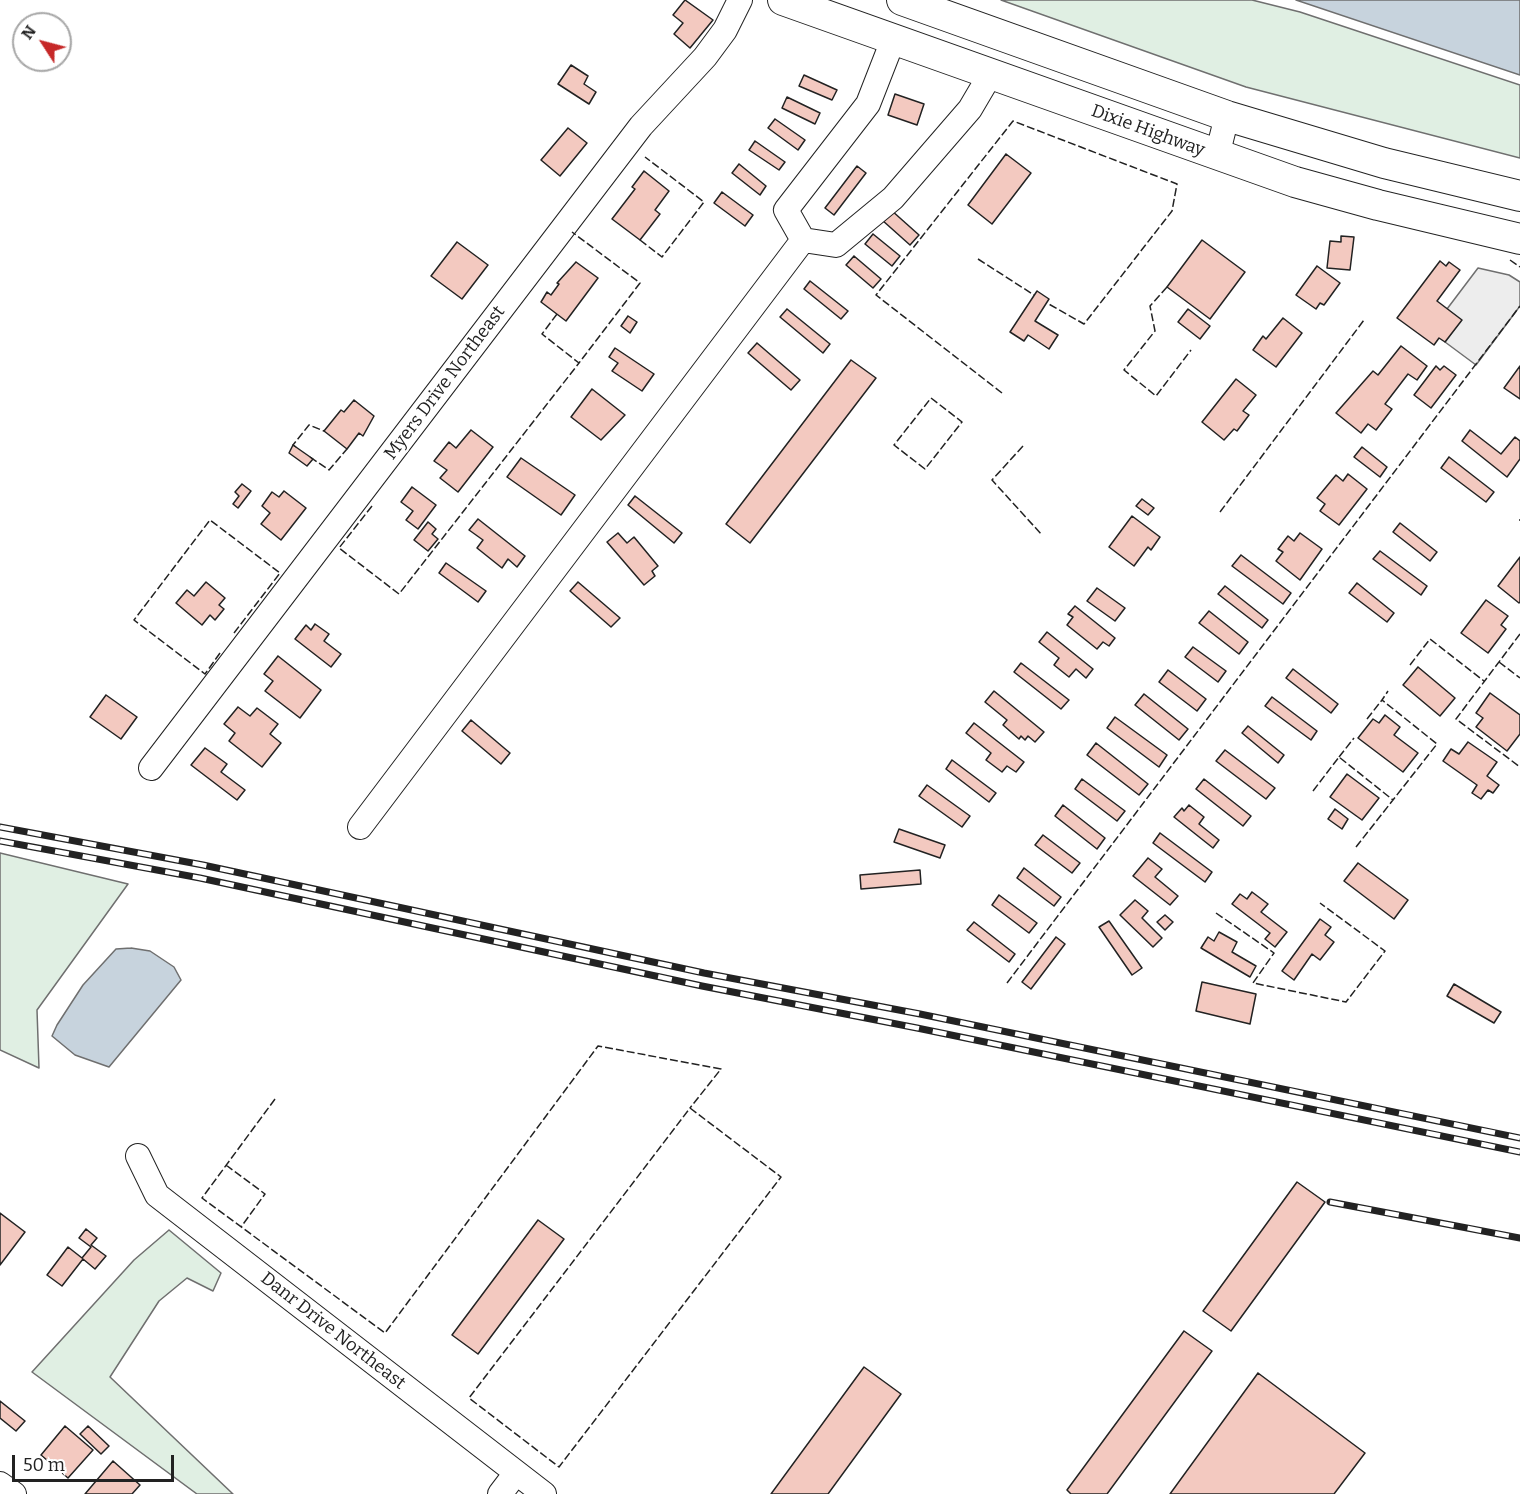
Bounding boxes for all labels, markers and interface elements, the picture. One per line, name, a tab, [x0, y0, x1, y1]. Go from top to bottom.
north arrow	[12, 12, 72, 72]
text: N	[17, 22, 40, 43]
street label: Dixie Highway	[1088, 100, 1208, 162]
street label: Myers Drive Northeast	[380, 302, 510, 464]
street label: Danr Drive Northeast	[256, 1268, 410, 1394]
scale bar	[15, 1443, 177, 1481]
text: 50 m	[23, 1454, 65, 1476]

